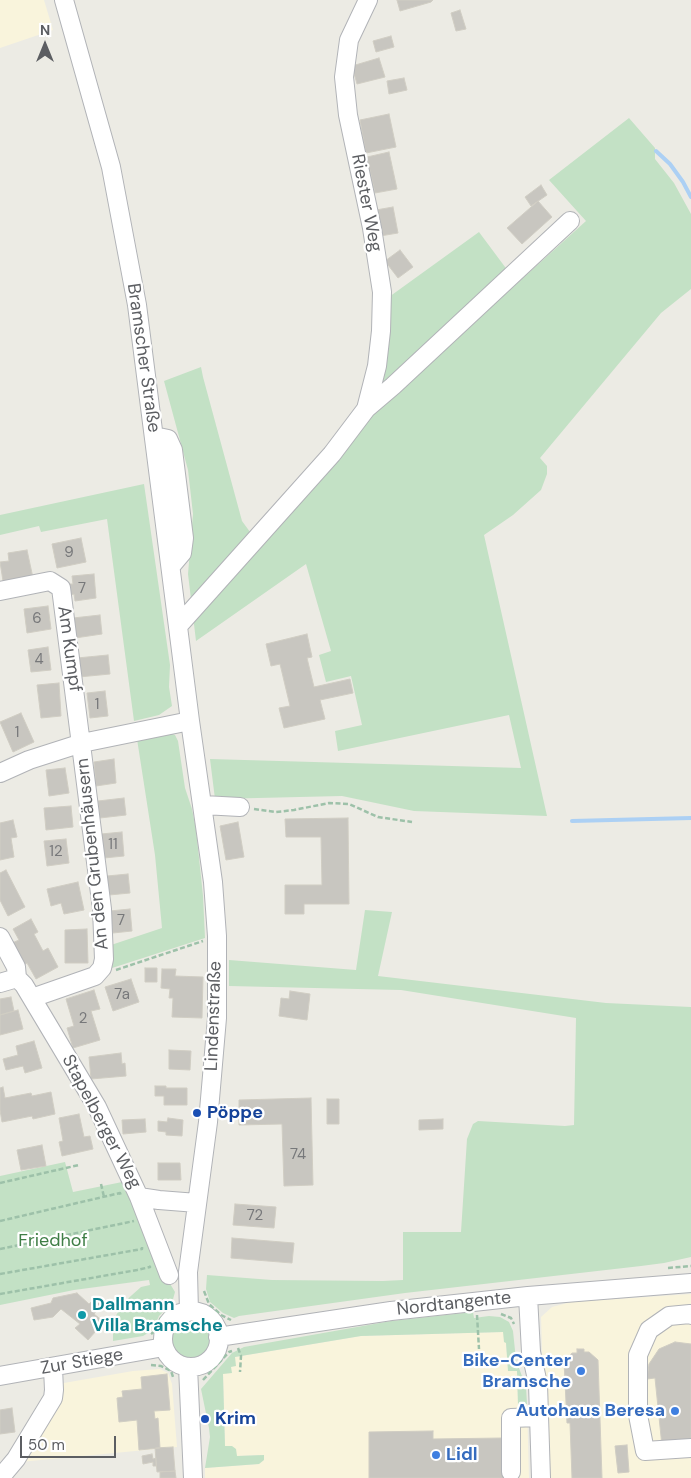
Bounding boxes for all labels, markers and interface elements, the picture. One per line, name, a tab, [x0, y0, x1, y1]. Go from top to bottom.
north arrow	[20, 20, 70, 70]
text: N	[40, 21, 50, 39]
street label: Riester Weg	[346, 152, 386, 254]
street label: Bramscher Straße	[122, 282, 164, 434]
house number: 9	[64, 544, 74, 562]
house number: 7	[78, 580, 86, 598]
street label: Am Kumpf	[52, 605, 86, 693]
house number: 6	[32, 610, 42, 628]
house number: 4	[34, 651, 44, 669]
house number: 1	[95, 696, 99, 714]
house number: 1	[15, 724, 19, 742]
street label: An den Grubenhäusern	[72, 757, 114, 951]
house number: 11	[108, 836, 118, 854]
house number: 12	[49, 843, 63, 861]
house number: 7	[117, 912, 125, 930]
street label: Lindenstraße	[201, 961, 227, 1071]
house number: 7a	[114, 986, 130, 1004]
house number: 2	[79, 1010, 87, 1028]
street label: Stapelberger Weg	[57, 1051, 145, 1193]
place label: Pöppe	[207, 1102, 263, 1124]
marker: Pöppe	[191, 1107, 203, 1119]
house number: 74	[290, 1146, 306, 1164]
house number: 72	[247, 1207, 263, 1225]
park label: Friedhof	[18, 1230, 88, 1252]
street label: Nordtangente	[396, 1287, 512, 1321]
place label: Dallmann Villa Bramsche	[92, 1294, 223, 1336]
marker: Dallmann Villa Bramsche	[76, 1309, 88, 1321]
street label: Zur Stiege	[39, 1344, 125, 1380]
place label: Bike-Center Bramsche	[463, 1350, 571, 1392]
marker: Bike-Center Bramsche	[575, 1365, 587, 1377]
place label: Autohaus Beresa	[516, 1400, 665, 1422]
marker: Autohaus Beresa	[669, 1405, 681, 1417]
place label: Krim	[215, 1408, 256, 1430]
marker: Krim	[199, 1413, 211, 1425]
scale bar	[22, 1426, 119, 1458]
text: 50 m	[28, 1435, 65, 1455]
place label: Lidl	[446, 1444, 478, 1466]
marker: Lidl	[430, 1449, 442, 1461]

